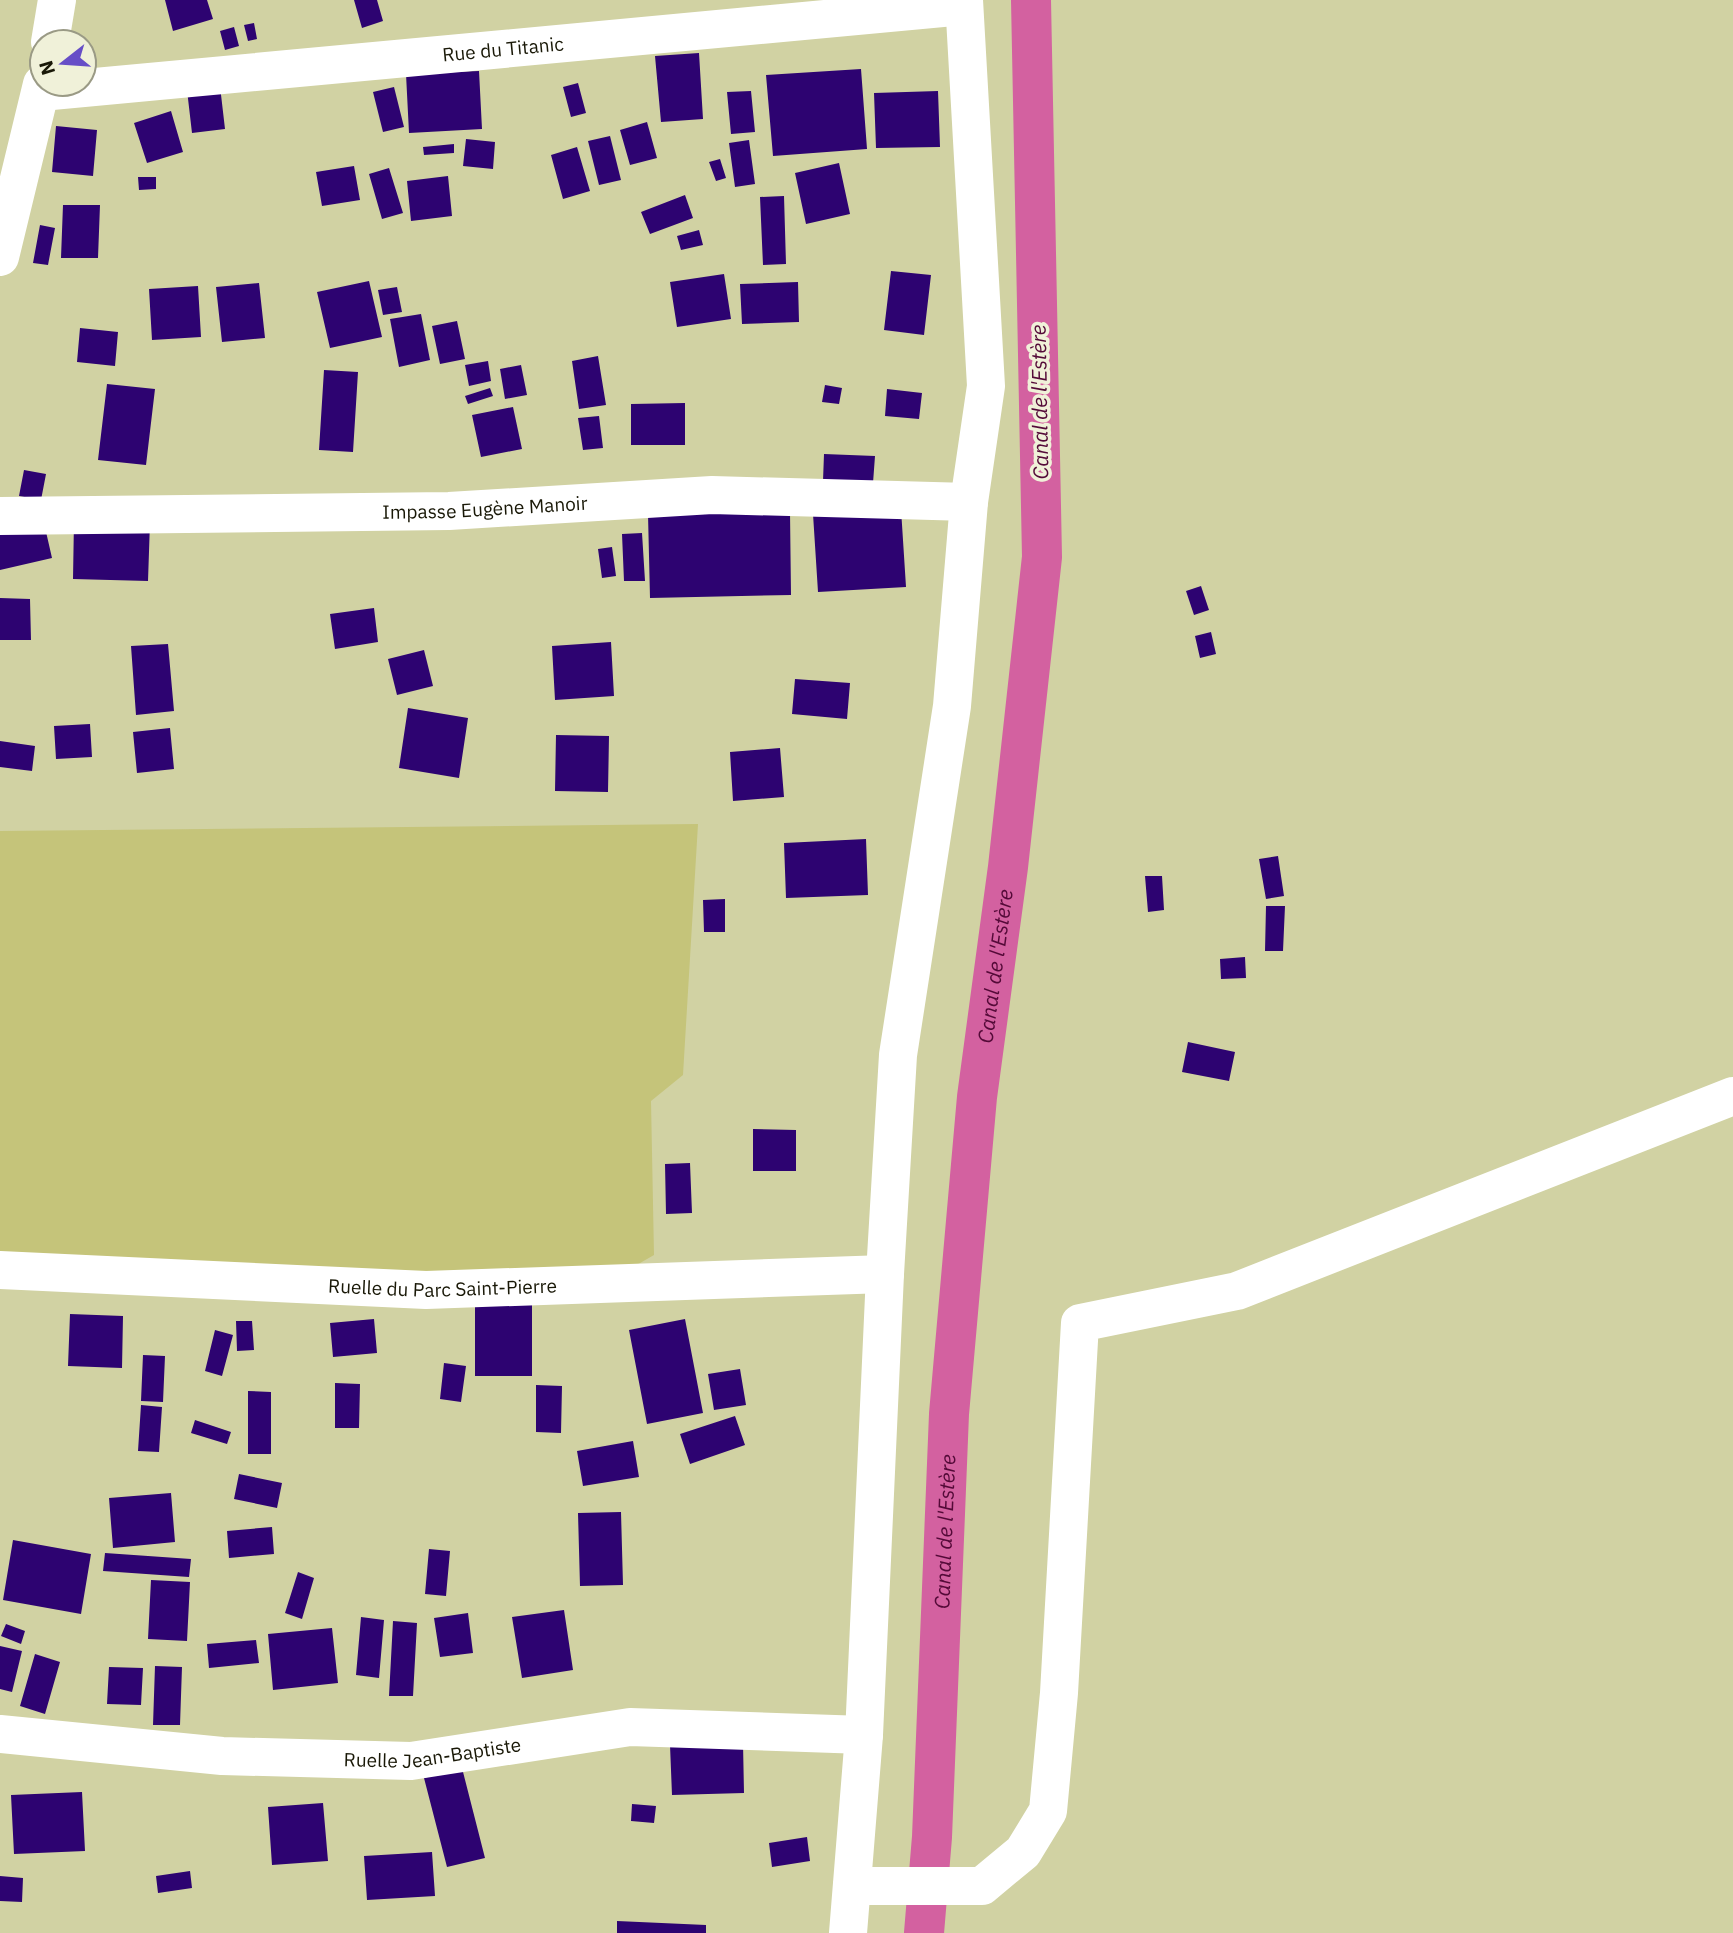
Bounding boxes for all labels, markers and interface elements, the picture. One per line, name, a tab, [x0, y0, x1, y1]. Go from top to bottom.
north arrow	[28, 28, 98, 98]
street label: Rue du Titanic	[441, 31, 565, 67]
text: N	[33, 58, 60, 78]
water label: Canal de l'Estère	[1024, 324, 1054, 480]
street label: Impasse Eugène Manoir	[382, 491, 588, 524]
water label: Canal de l'Estère	[970, 887, 1019, 1045]
street label: Ruelle du Parc Saint-Pierre	[328, 1273, 557, 1302]
water label: Canal de l'Estère	[927, 1453, 961, 1609]
street label: Ruelle Jean-Baptiste	[343, 1732, 523, 1773]

